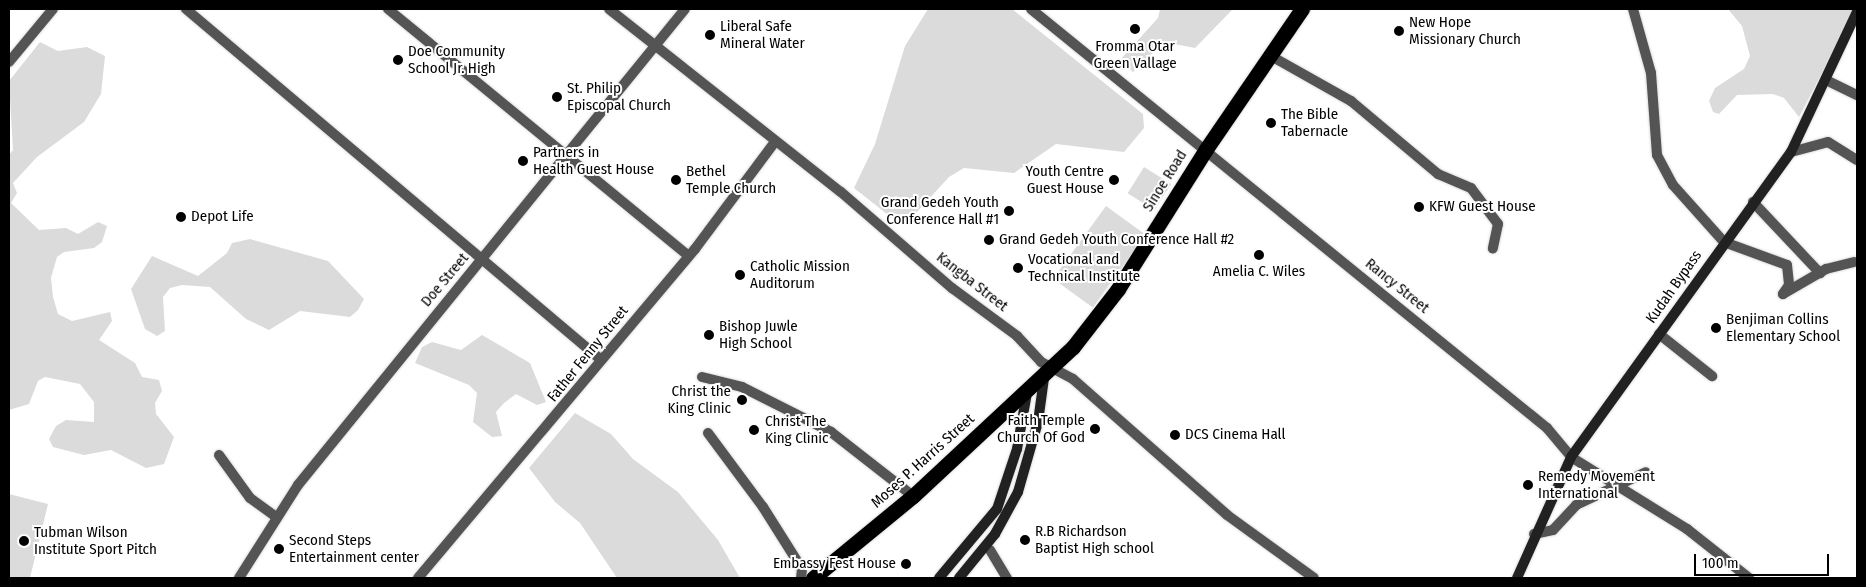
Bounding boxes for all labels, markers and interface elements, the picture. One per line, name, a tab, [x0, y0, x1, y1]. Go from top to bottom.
place label: New Hope Missionary Church	[1409, 13, 1521, 48]
place label: Liberal Safe Mineral Water	[720, 17, 805, 52]
marker: Fromma Otar Green Vallage	[1129, 23, 1141, 35]
marker: New Hope Missionary Church	[1393, 25, 1405, 37]
marker: Liberal Safe Mineral Water	[704, 29, 716, 41]
place label: Fromma Otar Green Vallage	[1093, 37, 1177, 72]
place label: Doe Community School Jr. High	[408, 42, 505, 77]
marker: Doe Community School Jr. High	[392, 54, 404, 66]
place label: St. Philip Episcopal Church	[567, 79, 671, 114]
marker: St. Philip Episcopal Church	[551, 91, 563, 103]
place label: The Bible Tabernacle	[1281, 105, 1348, 140]
marker: The Bible Tabernacle	[1265, 117, 1277, 129]
place label: Partners in Health Guest House	[533, 143, 654, 178]
street label: Sinoe Road	[1139, 147, 1191, 215]
marker: Partners in Health Guest House	[517, 155, 529, 167]
place label: Bethel Temple Church	[686, 162, 776, 197]
place label: Youth Centre Guest House	[1026, 162, 1104, 197]
marker: Bethel Temple Church	[670, 174, 682, 186]
marker: Youth Centre Guest House	[1108, 174, 1120, 186]
place label: Grand Gedeh Youth Conference Hall #1	[881, 193, 999, 228]
place label: KFW Guest House	[1429, 198, 1536, 216]
marker: KFW Guest House	[1413, 201, 1425, 213]
marker: Grand Gedeh Youth Conference Hall #1	[1003, 205, 1015, 217]
place label: Depot Life	[191, 208, 254, 226]
marker: Depot Life	[175, 211, 187, 223]
place label: Grand Gedeh Youth Conference Hall #2	[999, 231, 1234, 249]
marker: Grand Gedeh Youth Conference Hall #2	[983, 234, 995, 246]
street label: Kudah Bypass	[1642, 247, 1706, 327]
street label: Kangba Street	[933, 249, 1011, 315]
marker: Amelia C. Wiles	[1253, 249, 1265, 261]
street label: Doe Street	[417, 250, 473, 310]
place label: Vocational and Technical Institute	[1028, 250, 1140, 285]
street label: Rancy Street	[1361, 255, 1433, 317]
place label: Catholic Mission Auditorum	[750, 257, 850, 292]
marker: Vocational and Technical Institute	[1012, 262, 1024, 274]
place label: Amelia C. Wiles	[1213, 263, 1305, 281]
marker: Catholic Mission Auditorum	[734, 269, 746, 281]
street label: Father Fenny Street	[544, 302, 632, 406]
place label: Benjiman Collins Elementary School	[1726, 310, 1840, 345]
place label: Bishop Juwle High School	[719, 317, 798, 352]
marker: Benjiman Collins Elementary School	[1710, 322, 1722, 334]
marker: Bishop Juwle High School	[703, 329, 715, 341]
place label: Christ the King Clinic	[667, 382, 731, 417]
marker: Christ the King Clinic	[735, 393, 749, 407]
street label: Moses P. Harris Street	[868, 410, 978, 512]
place label: Faith Temple Church Of God	[997, 411, 1085, 446]
place label: Christ The King Clinic	[765, 412, 829, 447]
marker: Christ The King Clinic	[747, 423, 761, 437]
marker: Faith Temple Church Of God	[1089, 423, 1101, 435]
place label: DCS Cinema Hall	[1185, 426, 1286, 444]
marker: DCS Cinema Hall	[1169, 429, 1181, 441]
place label: Remedy Movement International	[1538, 467, 1655, 502]
marker: Remedy Movement International	[1522, 479, 1534, 491]
place label: R.B Richardson Baptist High school	[1035, 522, 1154, 557]
place label: Tubman Wilson Institute Sport Pitch	[34, 523, 157, 558]
place label: Second Steps Entertainment center	[289, 531, 419, 566]
marker: R.B Richardson Baptist High school	[1019, 534, 1031, 546]
marker: Tubman Wilson Institute Sport Pitch	[18, 535, 30, 547]
marker: Second Steps Entertainment center	[273, 543, 285, 555]
scale bar	[1696, 544, 1831, 576]
text: 100 m	[1702, 554, 1739, 572]
place label: Embassy Fest House	[773, 555, 896, 573]
marker: Embassy Fest House	[900, 558, 912, 570]

